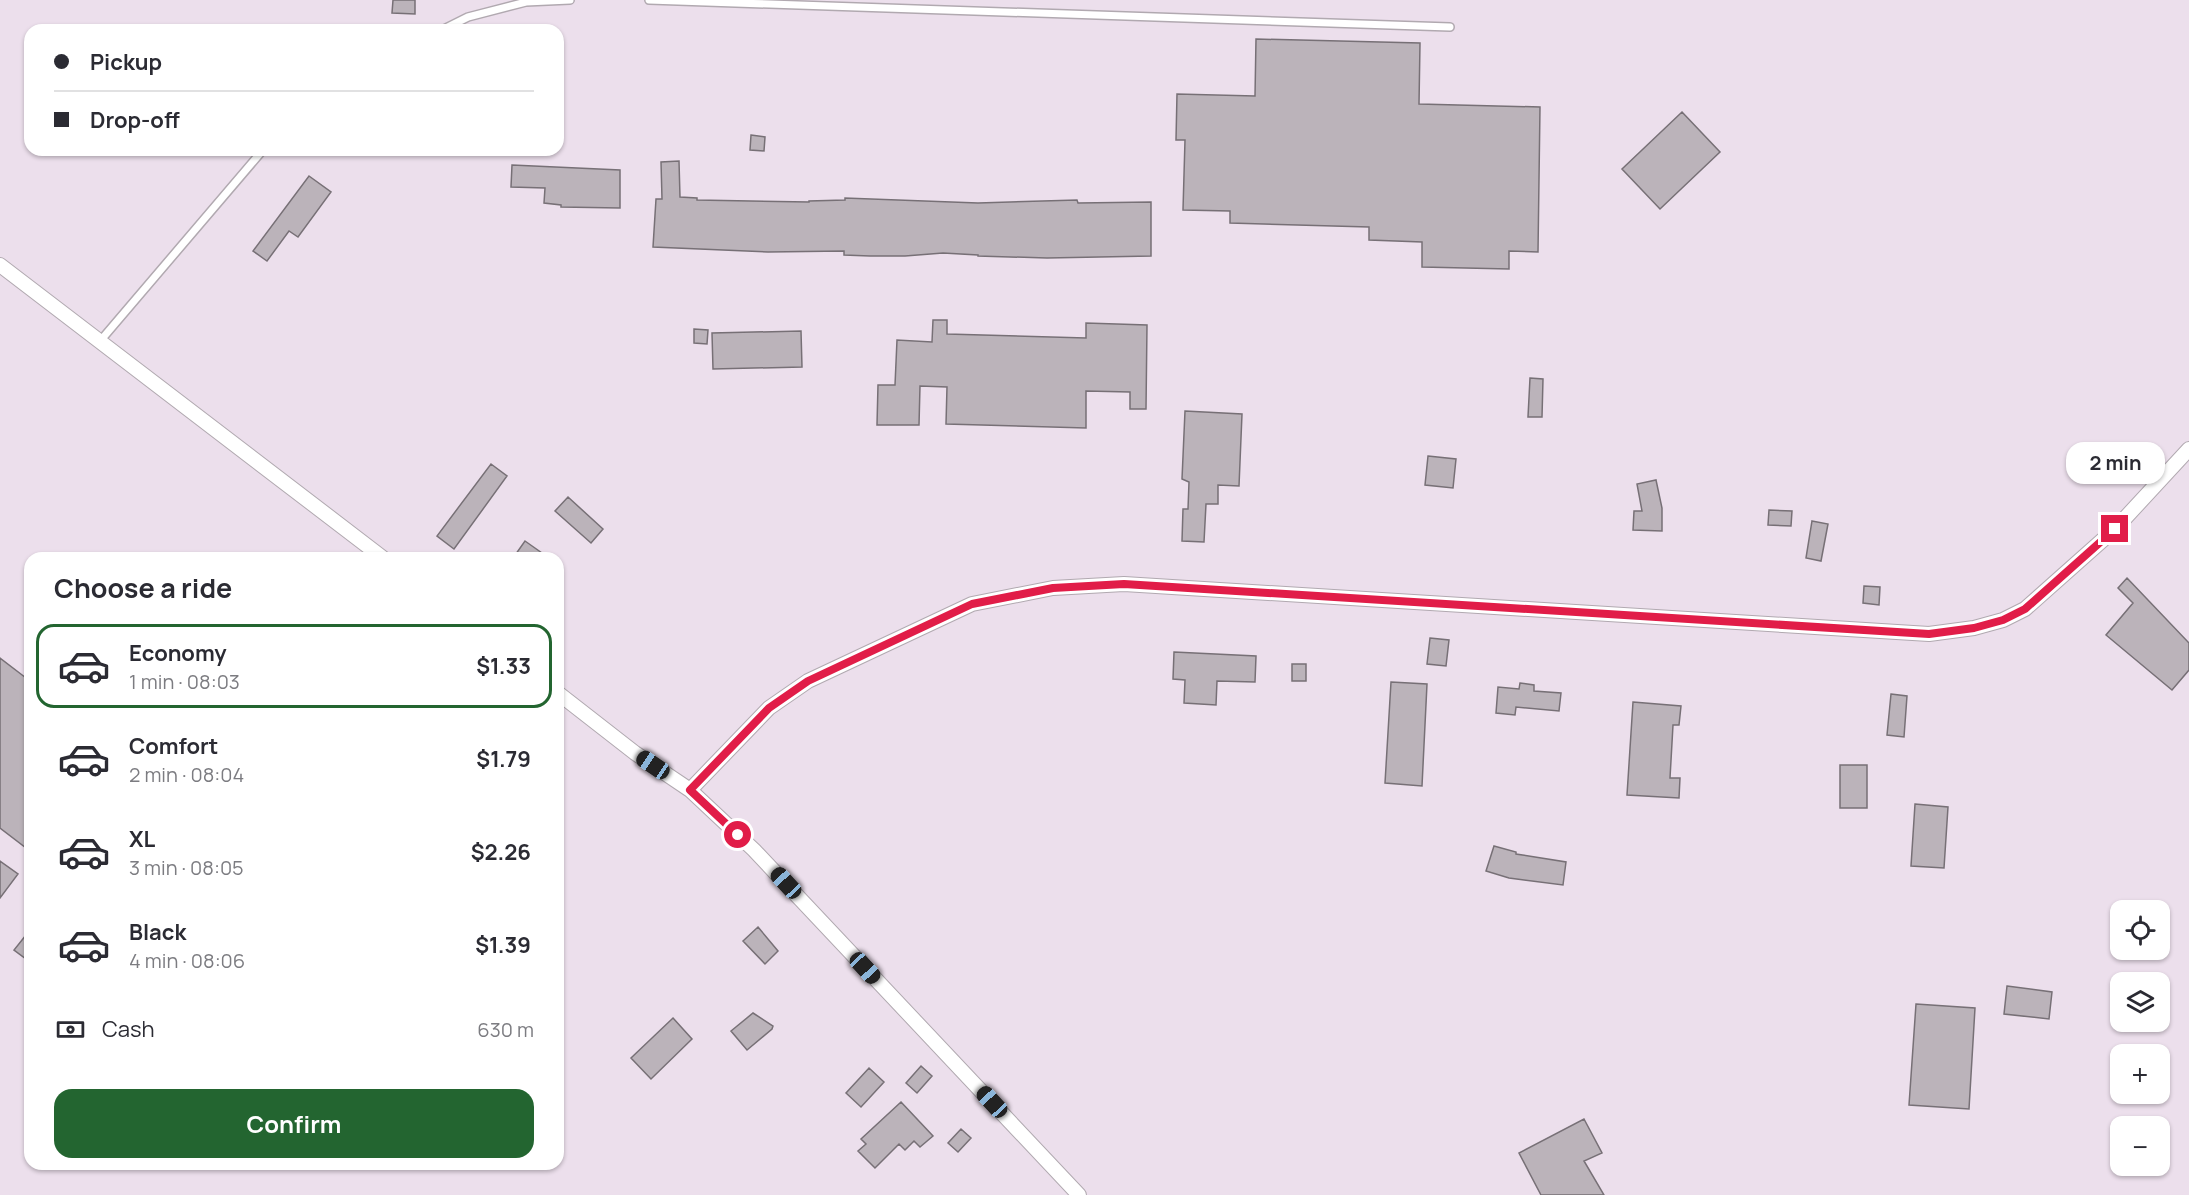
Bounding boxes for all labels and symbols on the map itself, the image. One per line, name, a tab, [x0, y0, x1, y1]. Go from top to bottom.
callout: 2 min	[2066, 442, 2164, 484]
route end	[2101, 515, 2128, 542]
car	[633, 747, 673, 783]
route start	[724, 821, 751, 848]
car	[767, 864, 805, 902]
car	[846, 949, 884, 987]
car	[973, 1083, 1011, 1121]

